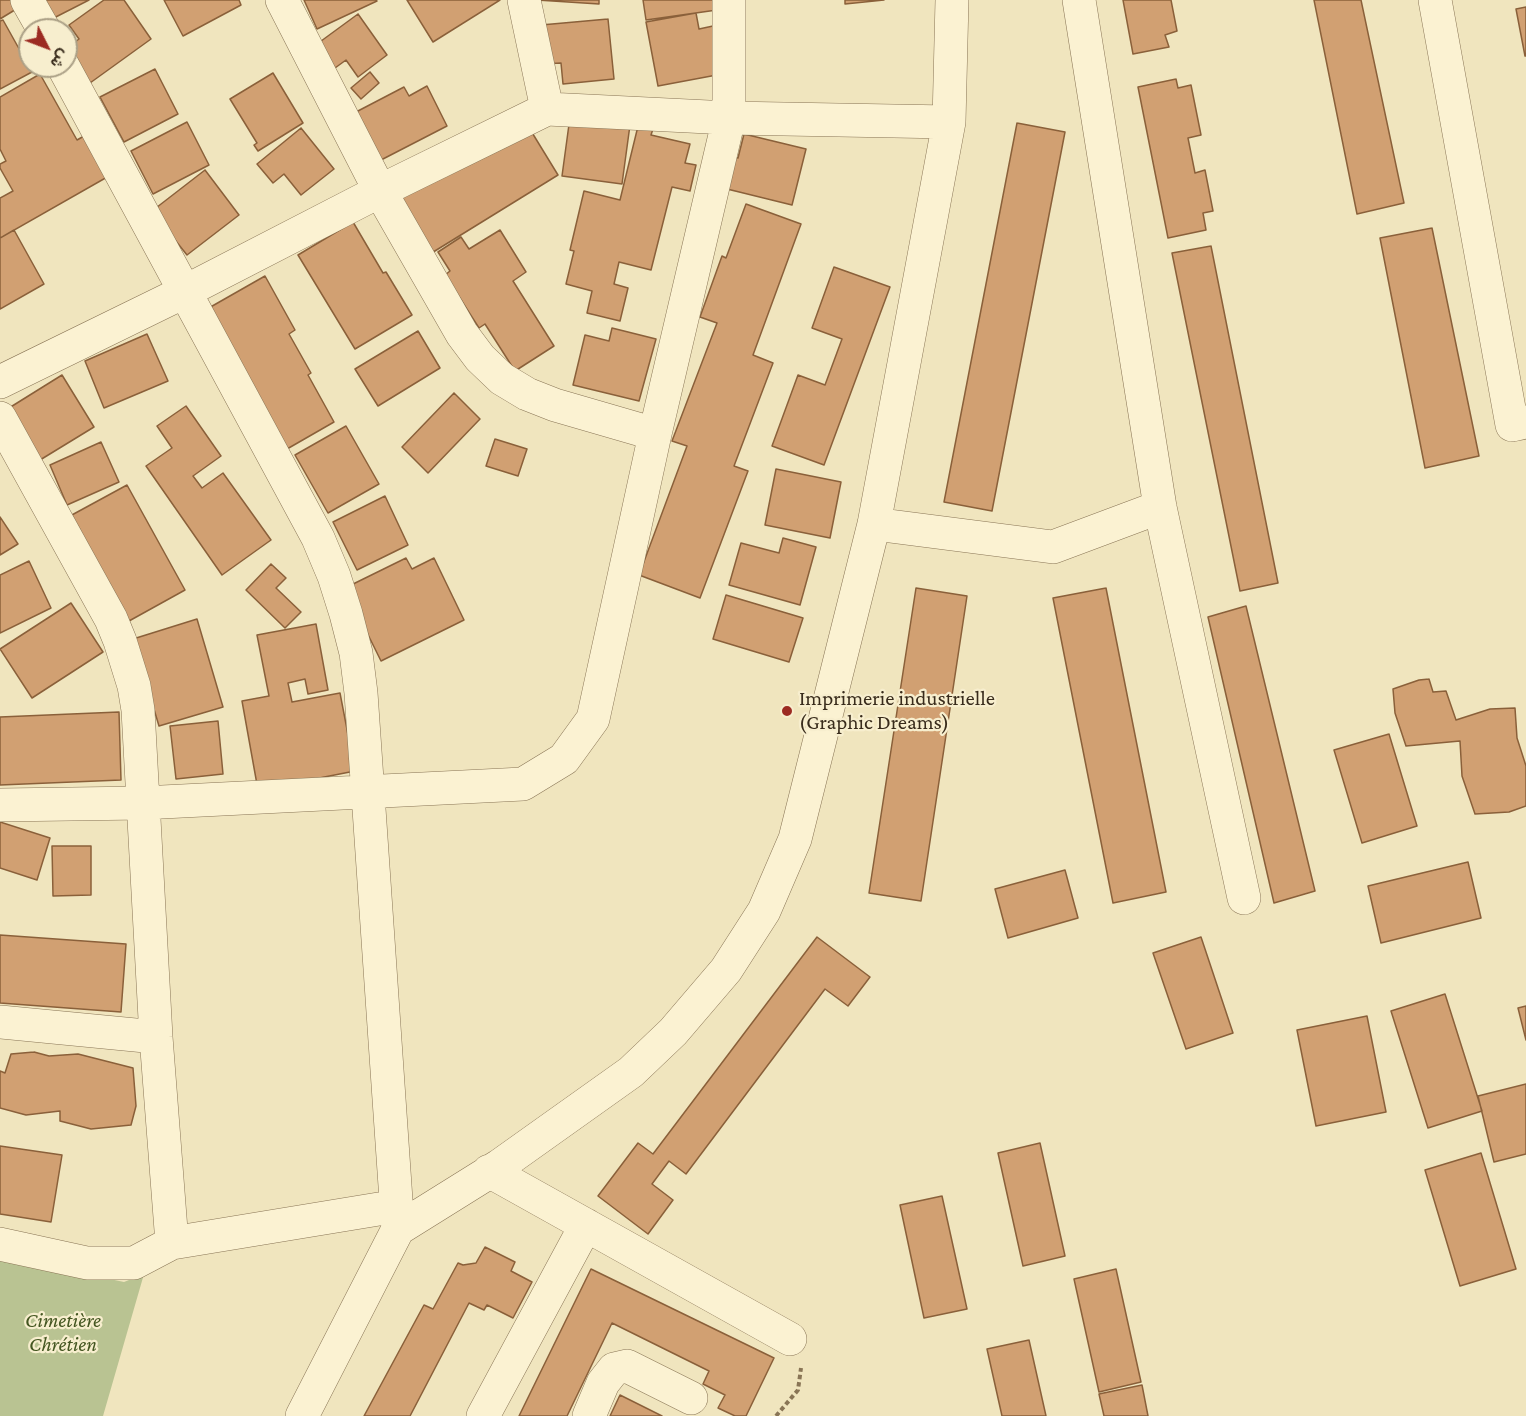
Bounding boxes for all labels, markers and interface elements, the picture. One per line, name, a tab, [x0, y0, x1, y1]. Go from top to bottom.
north arrow	[18, 18, 78, 78]
text: ش	[48, 46, 73, 72]
place label: Imprimerie industrielle (Graphic Dreams)	[799, 686, 995, 736]
marker: Imprimerie industrielle (Graphic Dreams)	[780, 704, 794, 718]
park label: Cimetière Chrétien	[25, 1308, 101, 1358]

